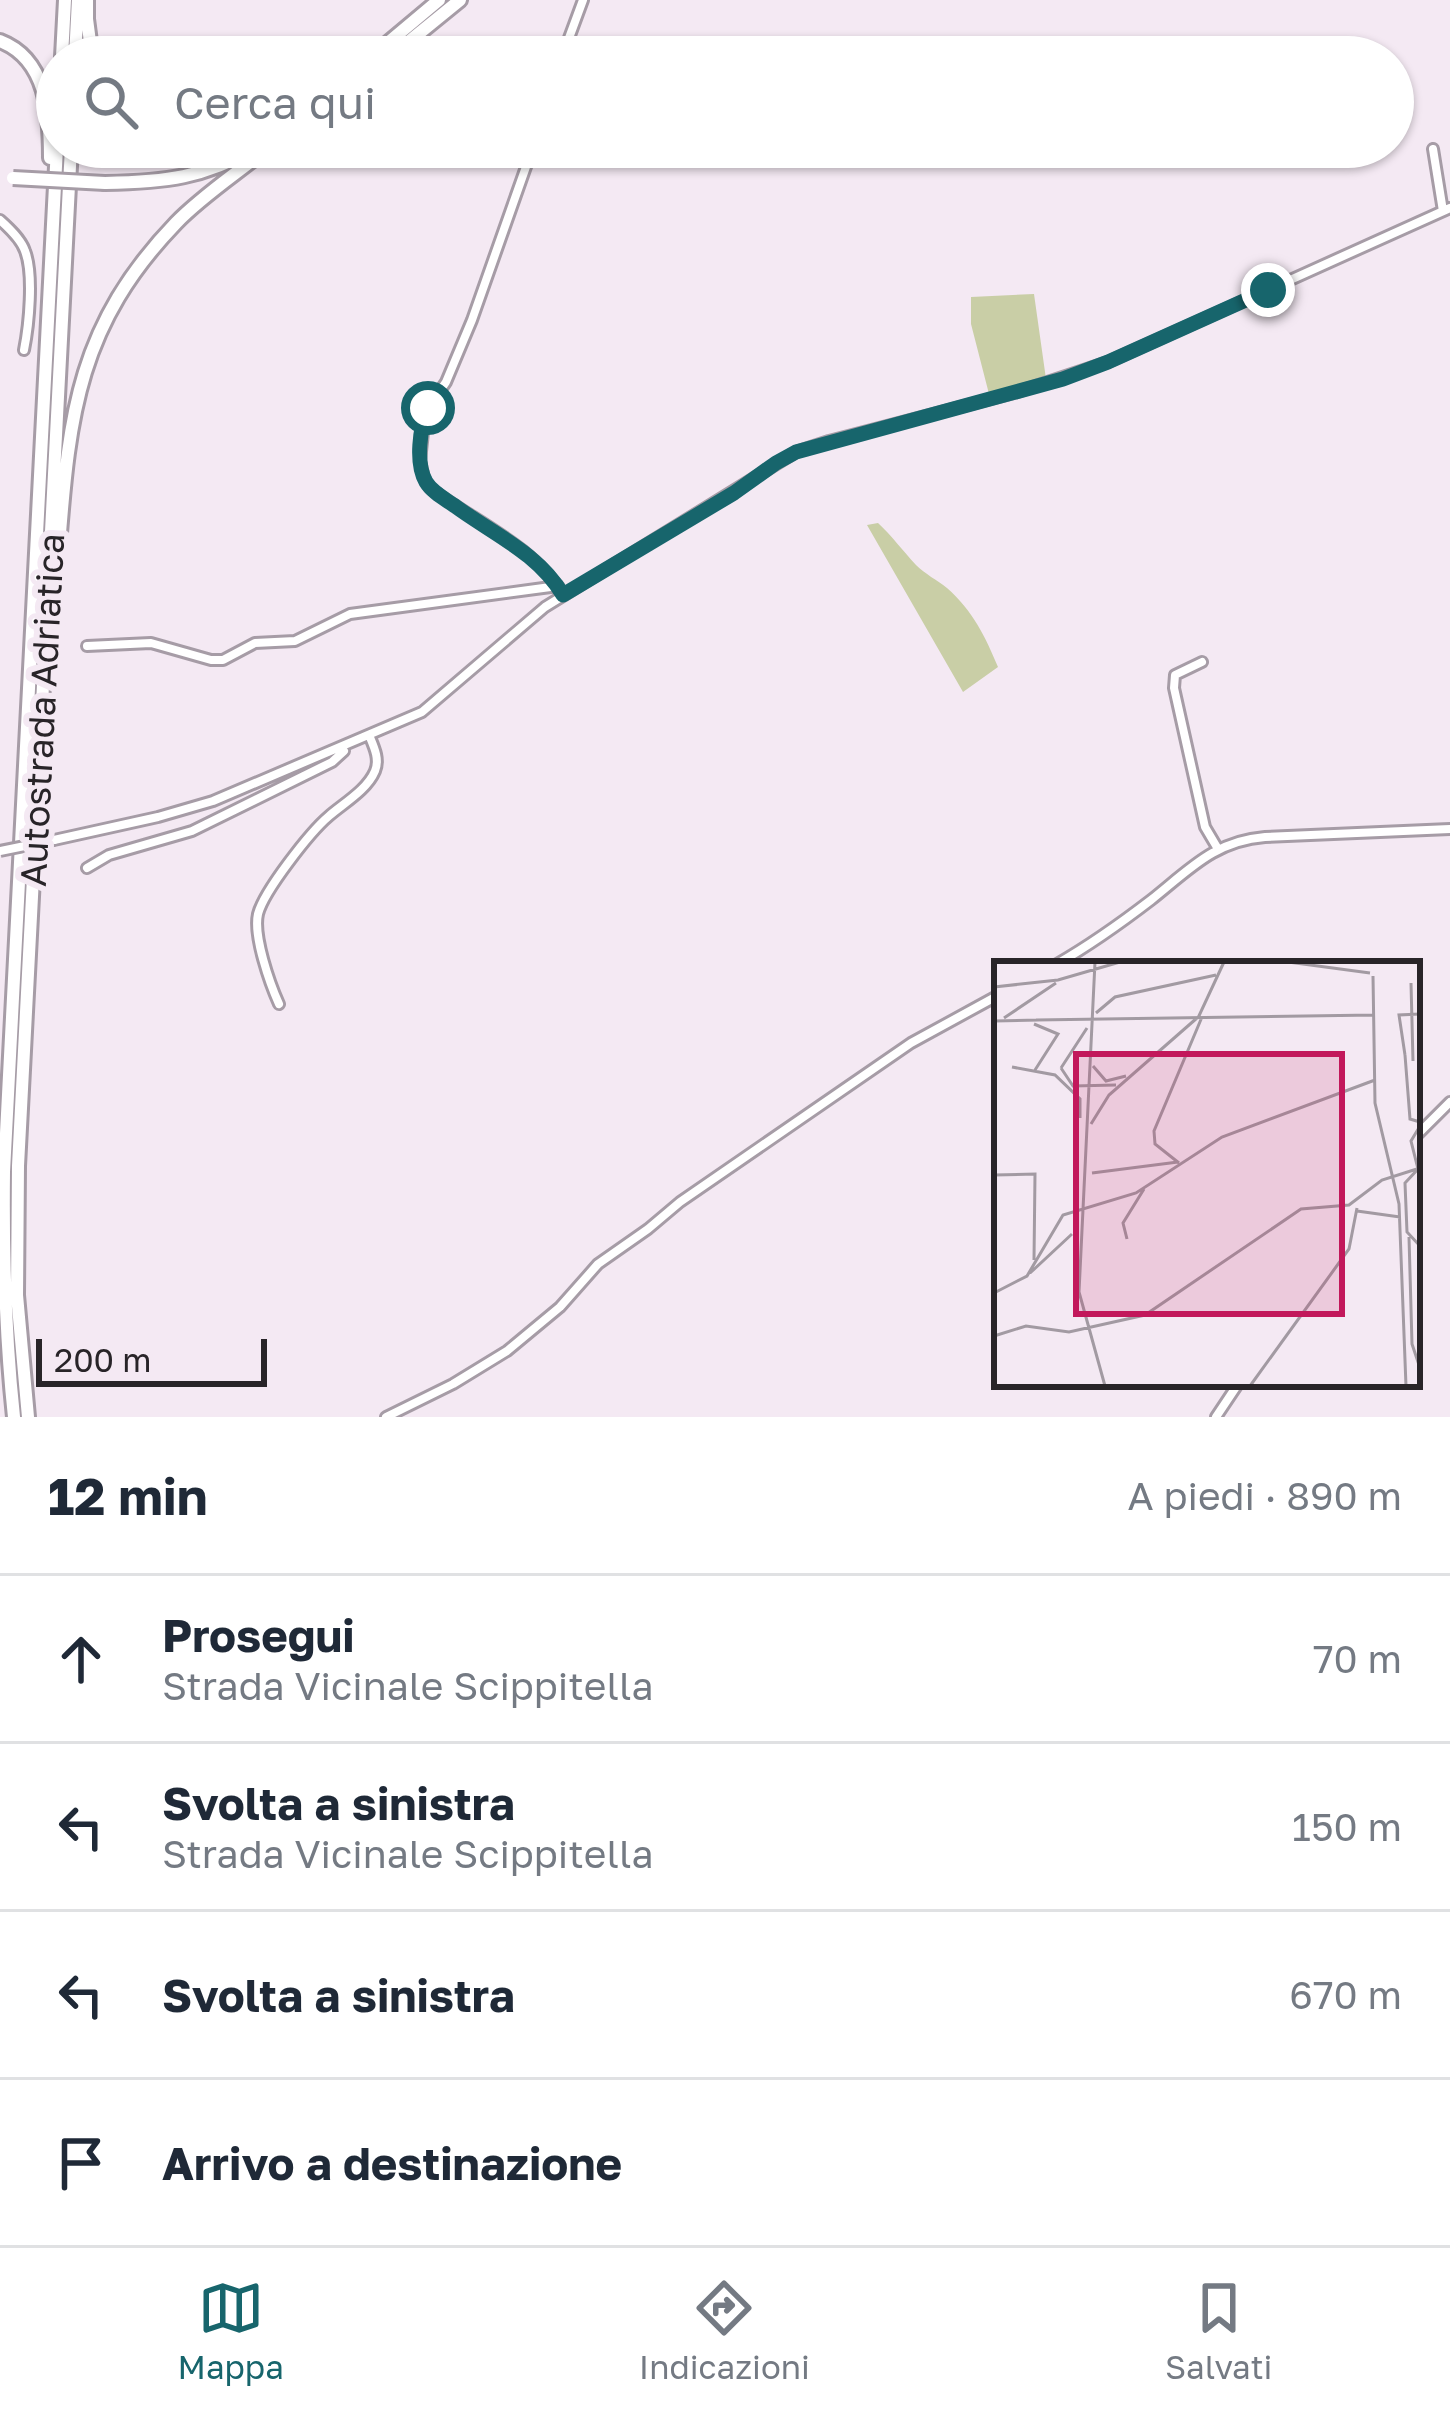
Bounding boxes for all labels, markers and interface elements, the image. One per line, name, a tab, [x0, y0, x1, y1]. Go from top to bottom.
search box	[36, 36, 1414, 168]
icon: search	[78, 69, 144, 135]
text: Cerca qui	[174, 75, 376, 129]
route end	[1241, 263, 1295, 317]
route start	[401, 381, 455, 435]
street label: Autostrada Adriatica	[11, 532, 72, 888]
inset map	[994, 961, 1420, 1387]
scale bar	[36, 1333, 267, 1386]
text: 200 m	[54, 1340, 152, 1379]
text: 12 min	[48, 1465, 208, 1526]
text: A piedi · 890 m	[1128, 1472, 1402, 1519]
text: Prosegui	[162, 1608, 355, 1662]
icon: ahead	[48, 1626, 114, 1692]
text: 70 m	[1313, 1635, 1402, 1682]
text: Strada Vicinale Scippitella	[162, 1662, 653, 1709]
text: Svolta a sinistra	[162, 1776, 515, 1830]
icon: left	[48, 1794, 114, 1860]
text: 150 m	[1292, 1803, 1402, 1850]
text: Strada Vicinale Scippitella	[162, 1830, 653, 1877]
icon: left	[48, 1962, 114, 2028]
text: Svolta a sinistra	[162, 1968, 515, 2022]
text: 670 m	[1289, 1971, 1402, 2018]
icon: arrive	[48, 2130, 114, 2196]
text: Arrivo a destinazione	[162, 2136, 622, 2190]
tab: Mappa	[178, 2275, 284, 2386]
tab: Indicazioni	[639, 2275, 810, 2386]
tab: Salvati	[1165, 2275, 1272, 2386]

